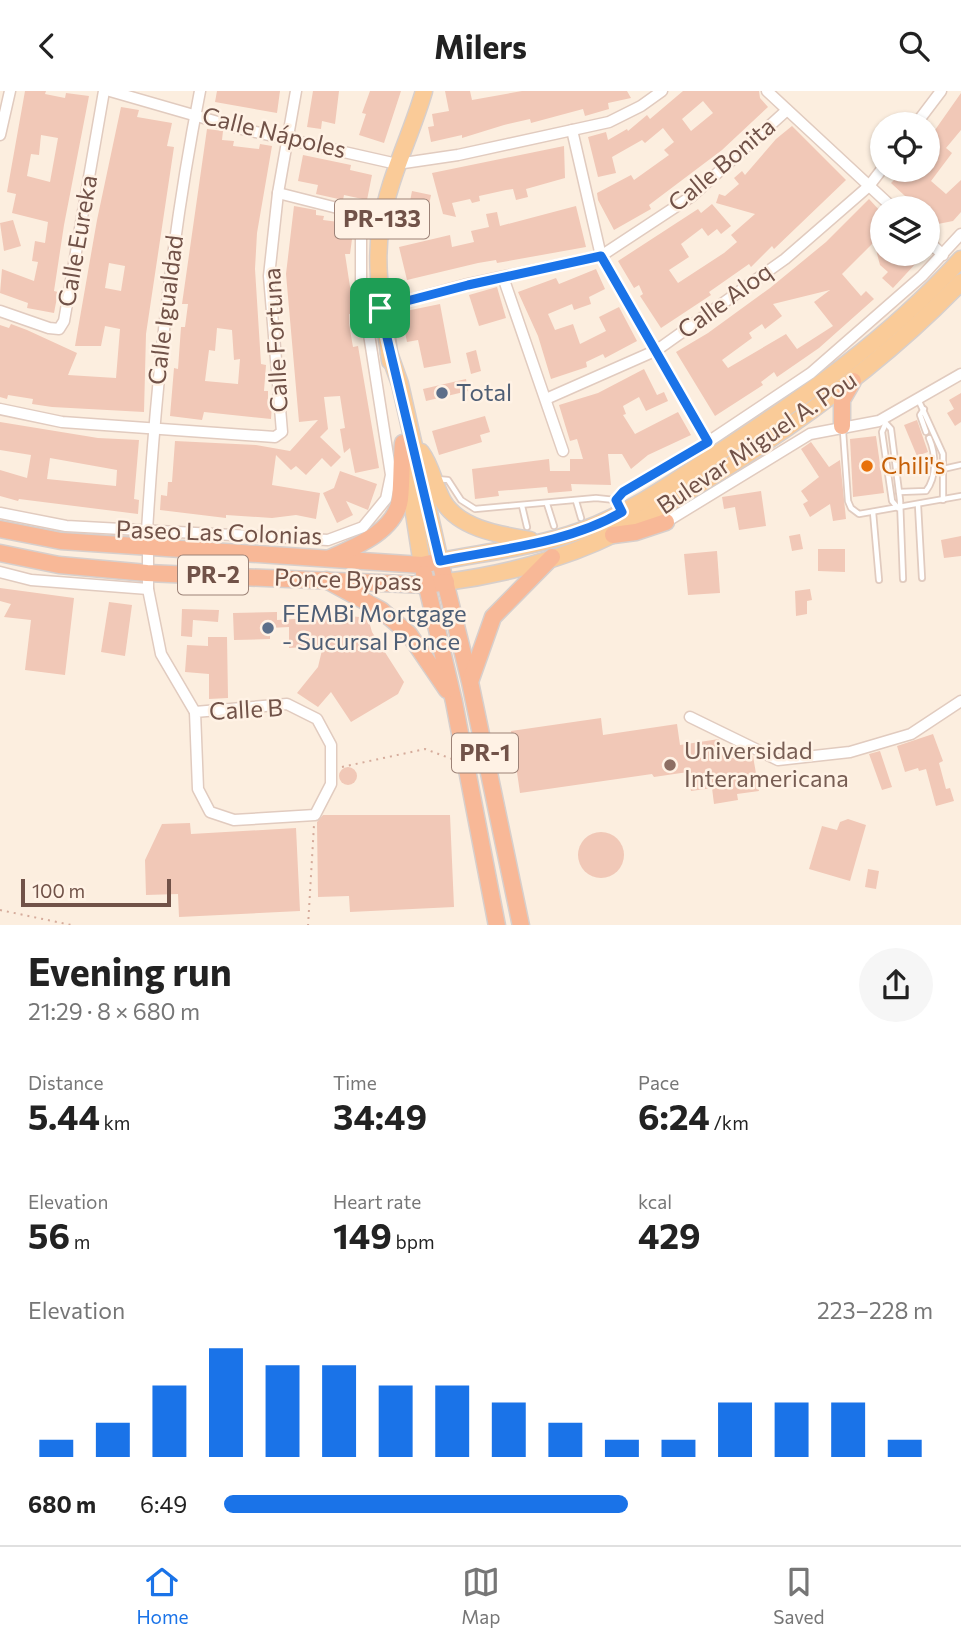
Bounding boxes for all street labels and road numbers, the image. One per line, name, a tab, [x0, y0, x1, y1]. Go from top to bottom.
street label: Calle Nápoles	[199, 100, 349, 163]
street label: Calle Bonita	[662, 111, 780, 217]
street label: Calle Eureka	[51, 172, 102, 309]
road number: PR-133	[335, 199, 429, 239]
street label: Calle Igualdad	[141, 233, 188, 386]
street label: Calle Aloq	[671, 256, 777, 344]
street label: Calle Fortuna	[256, 267, 293, 413]
street label: Bulevar Miguel A. Pou	[651, 364, 861, 519]
street label: Paseo Las Colonias	[115, 513, 323, 550]
road number: PR-2	[178, 555, 248, 595]
street label: Ponce Bypass	[273, 561, 423, 596]
street label: Calle B	[208, 692, 284, 725]
road number: PR-1	[452, 733, 518, 773]

